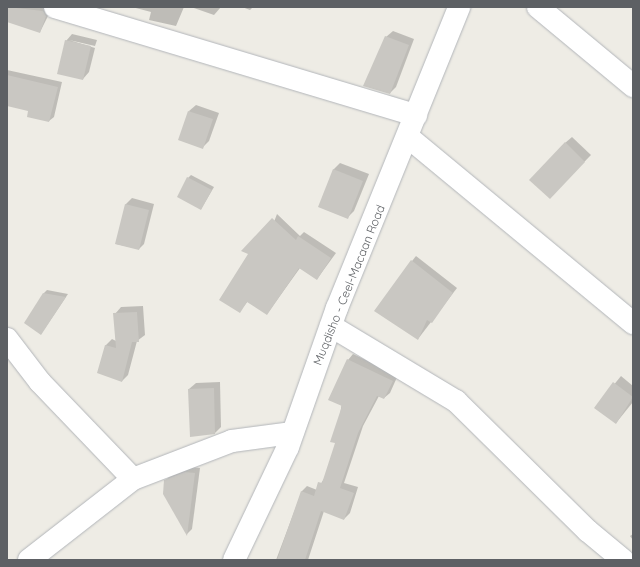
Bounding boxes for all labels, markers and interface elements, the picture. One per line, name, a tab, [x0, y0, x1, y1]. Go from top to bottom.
street label: Muqdisho - Ceel-Macaan Road	[310, 203, 388, 367]

